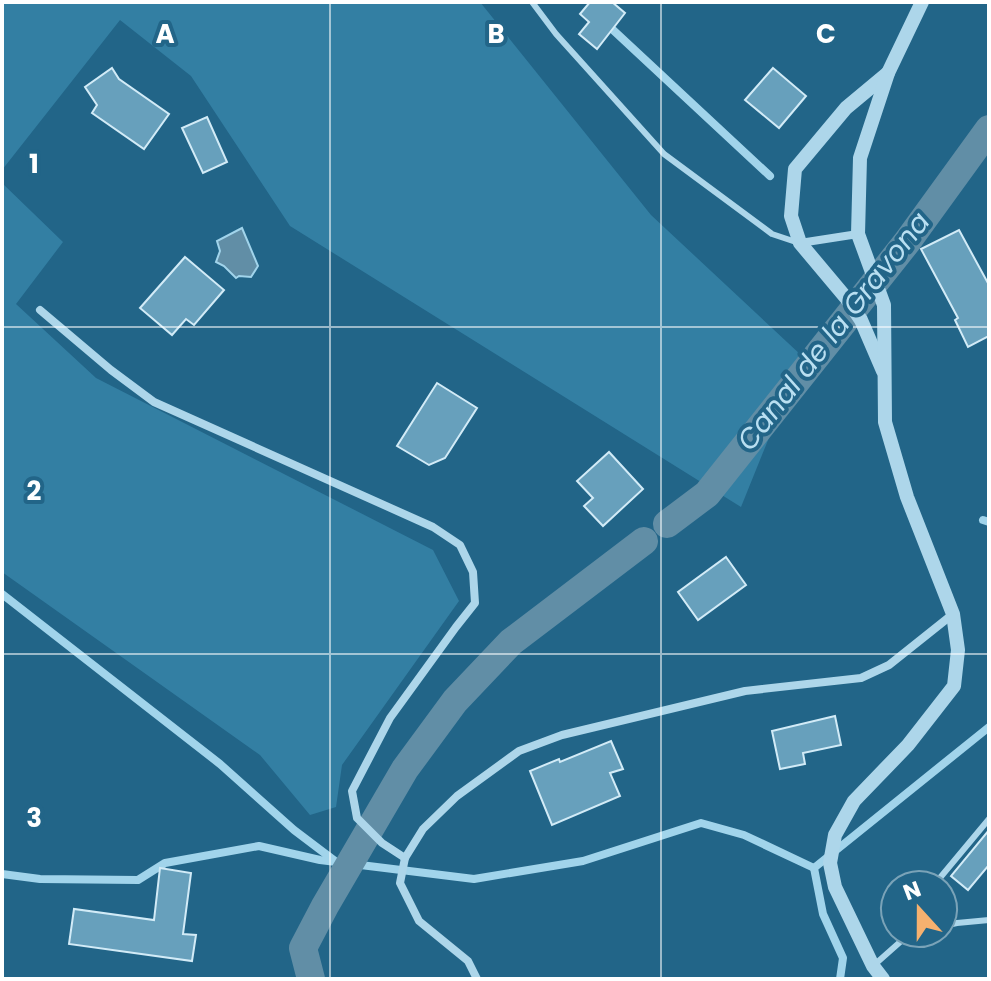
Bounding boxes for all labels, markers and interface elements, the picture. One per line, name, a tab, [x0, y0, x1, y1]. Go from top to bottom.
text: A	[155, 16, 175, 52]
text: B	[487, 16, 505, 52]
text: C	[816, 16, 836, 52]
text: 1	[29, 146, 39, 182]
water label: Canal de la Gravona	[728, 204, 939, 459]
text: 2	[27, 473, 42, 509]
text: 3	[26, 800, 42, 836]
north arrow	[879, 869, 959, 949]
text: N	[899, 873, 925, 908]

